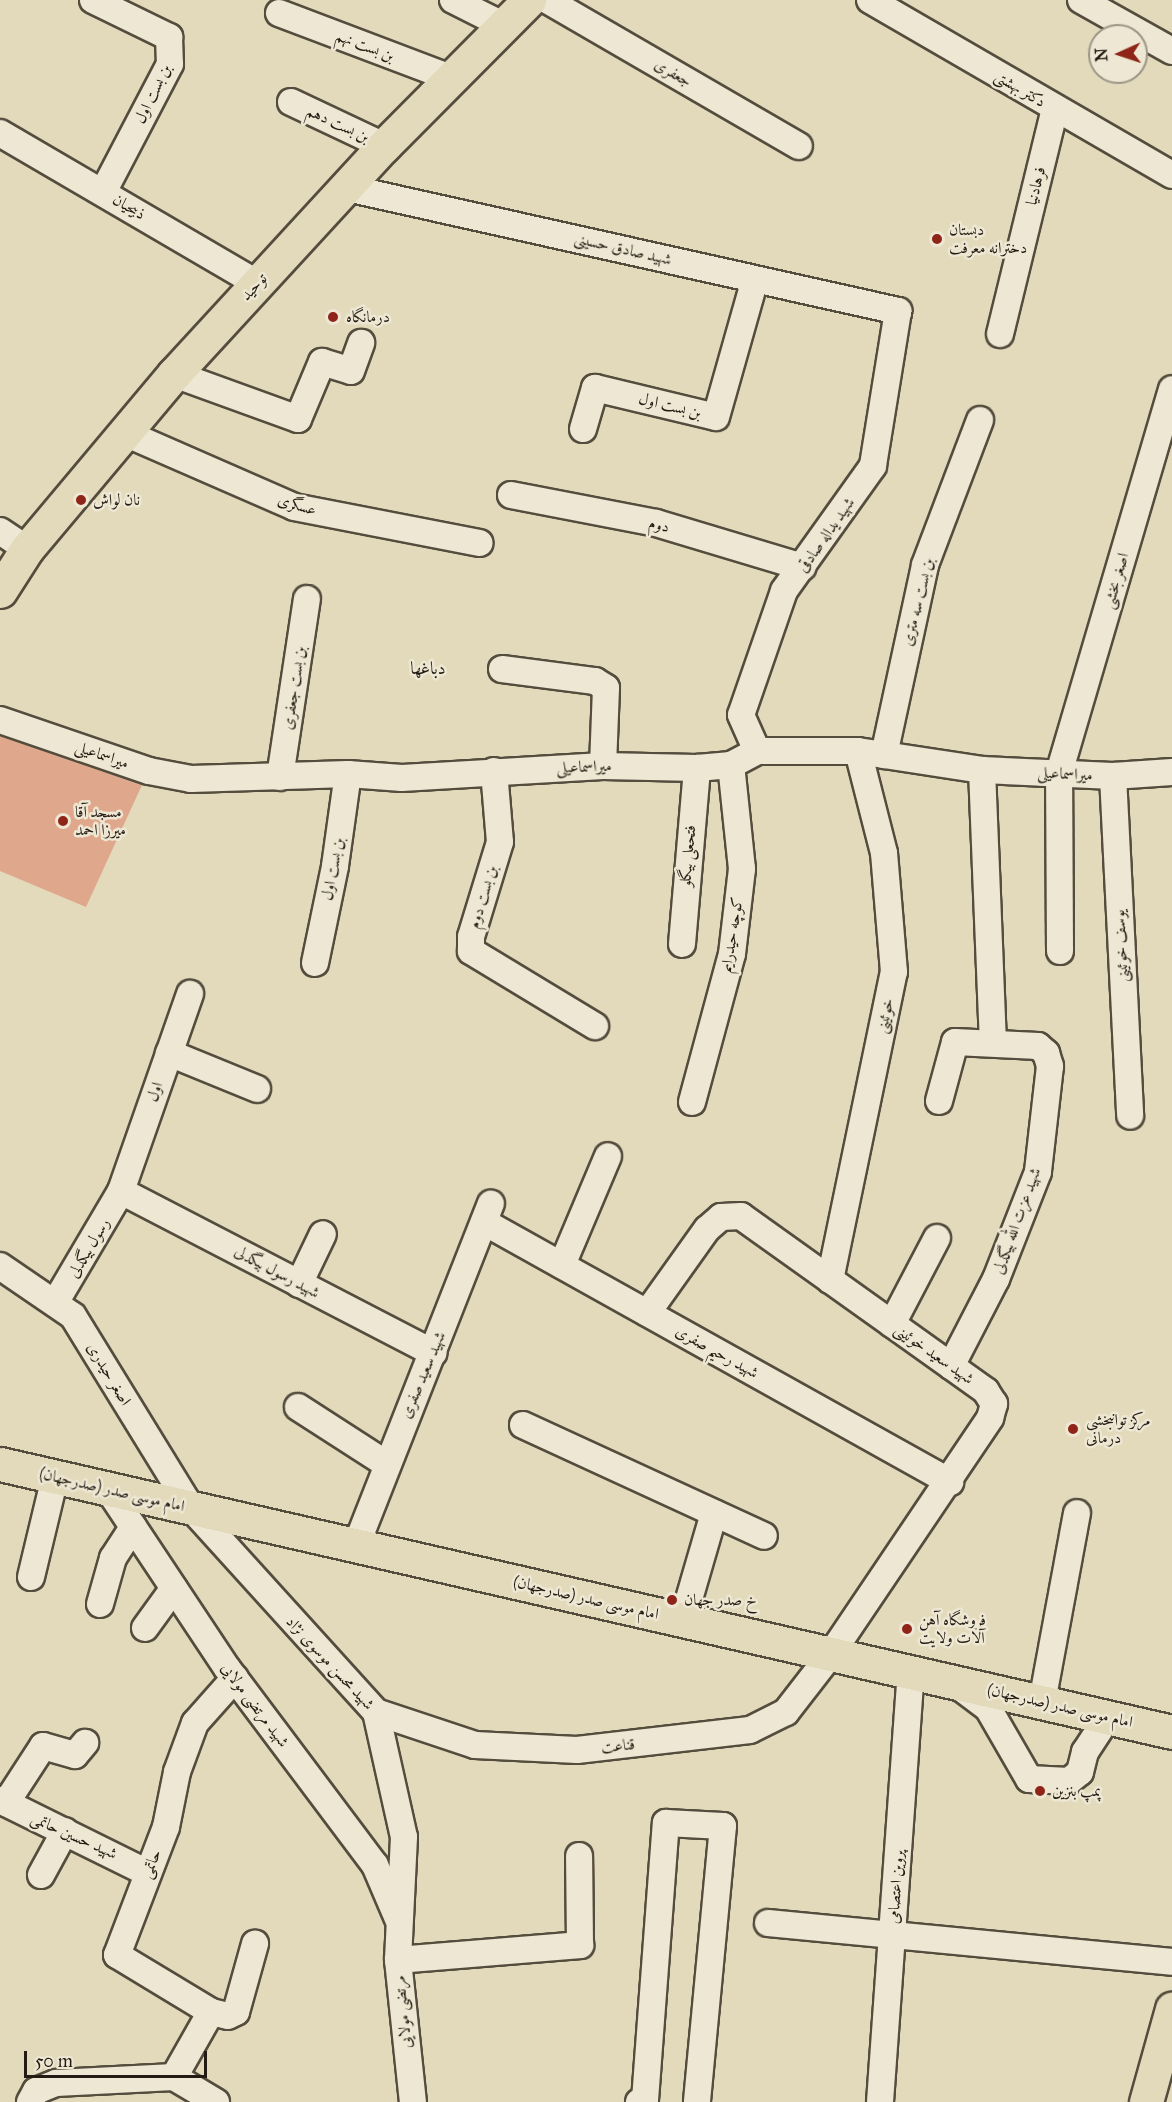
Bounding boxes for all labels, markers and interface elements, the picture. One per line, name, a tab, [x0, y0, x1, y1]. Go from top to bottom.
north arrow	[1088, 24, 1148, 84]
street label: بن بست نهم	[333, 26, 397, 66]
text: N	[1092, 48, 1111, 62]
street label: جعفری	[651, 55, 695, 91]
street label: بن بست اول	[130, 61, 176, 127]
street label: دکتر بهشتی	[991, 66, 1049, 112]
street label: بن بست دهم	[304, 101, 372, 147]
street label: فرهادنیا	[1022, 165, 1050, 207]
street label: ذبیحیان	[109, 190, 149, 224]
place label: دبستان دخترانه معرفت	[949, 220, 1027, 258]
street label: شهید صادق حسینی	[572, 228, 674, 270]
marker: دبستان دخترانه معرفت	[930, 232, 944, 246]
street label: توحید	[237, 269, 271, 305]
place label: درمانگاه	[346, 307, 390, 327]
marker: درمانگاه	[324, 308, 342, 326]
street label: بن بست اول	[637, 389, 703, 423]
place label: نان لواش	[93, 490, 140, 510]
street label: عسگری	[275, 490, 319, 520]
marker: نان لواش	[74, 493, 88, 507]
street label: شهید یداله صادقی	[793, 494, 859, 576]
street label: دوم	[647, 513, 671, 537]
street label: اصغر بخشی	[1099, 551, 1133, 611]
street label: بن بست سه متری	[898, 556, 938, 648]
street label: بن بست جعفری	[278, 645, 310, 731]
district label: دباغها	[410, 657, 446, 679]
street label: میراسماعیلی	[73, 737, 131, 773]
street label: میراسماعیلی	[556, 756, 612, 778]
street label: میراسماعیلی	[1037, 763, 1093, 785]
place label: مسجد آقا میرزا احمد	[75, 802, 126, 840]
marker: مسجد آقا میرزا احمد	[56, 814, 70, 828]
street label: فتحعلی بیگلو	[676, 824, 700, 888]
street label: بن بست اول	[317, 836, 349, 902]
street label: بن بست دوم	[464, 863, 502, 931]
street label: کوچه حیدرایم	[717, 896, 747, 974]
street label: یوسف خوئینی	[1110, 909, 1132, 983]
street label: خوئینی	[872, 997, 898, 1035]
street label: اول	[143, 1080, 167, 1104]
street label: شهید عزت الله بیگدلی	[989, 1165, 1045, 1277]
street label: رسول بیگدلی	[64, 1215, 114, 1281]
street label: شهید رسول بیگدلی	[231, 1242, 323, 1302]
street label: شهید سعید خوئینی	[890, 1319, 978, 1389]
street label: شهید رحیم صفری	[672, 1321, 762, 1383]
street label: شهید سعید صفری	[396, 1329, 450, 1421]
street label: اصغر حیدری	[83, 1339, 135, 1409]
place label: مرکز توانبخشی درمانی	[1086, 1410, 1150, 1448]
marker: مرکز توانبخشی درمانی	[1064, 1420, 1082, 1438]
street label: (صدرجهان) امام موسی صدر	[37, 1464, 187, 1516]
street label: (صدرجهان) امام موسی صدر	[511, 1572, 661, 1624]
place label: خ صدر جهان	[684, 1590, 756, 1610]
marker: خ صدر جهان	[665, 1593, 679, 1607]
place label: فروشگاه آهن آلات ولایت	[919, 1610, 986, 1648]
street label: شهید محسن موسوی نژاد	[282, 1612, 378, 1714]
marker: فروشگاه آهن آلات ولایت	[900, 1622, 914, 1636]
street label: شهید مرتضی مولایی	[217, 1659, 293, 1751]
street label: (صدرجهان) امام موسی صدر	[985, 1680, 1135, 1732]
street label: قناعت	[600, 1735, 636, 1757]
place label: پمپ بنزین	[1052, 1781, 1101, 1801]
marker: پمپ بنزین	[1033, 1784, 1047, 1798]
street label: شهید حسین حاتمی	[28, 1808, 120, 1864]
street label: حاتمی	[137, 1847, 165, 1881]
street label: پروین اعتصامی	[884, 1849, 908, 1925]
street label: مرتضی مولایی	[390, 1975, 416, 2049]
scale bar	[27, 2039, 210, 2077]
text: 50 m	[35, 2050, 73, 2072]

